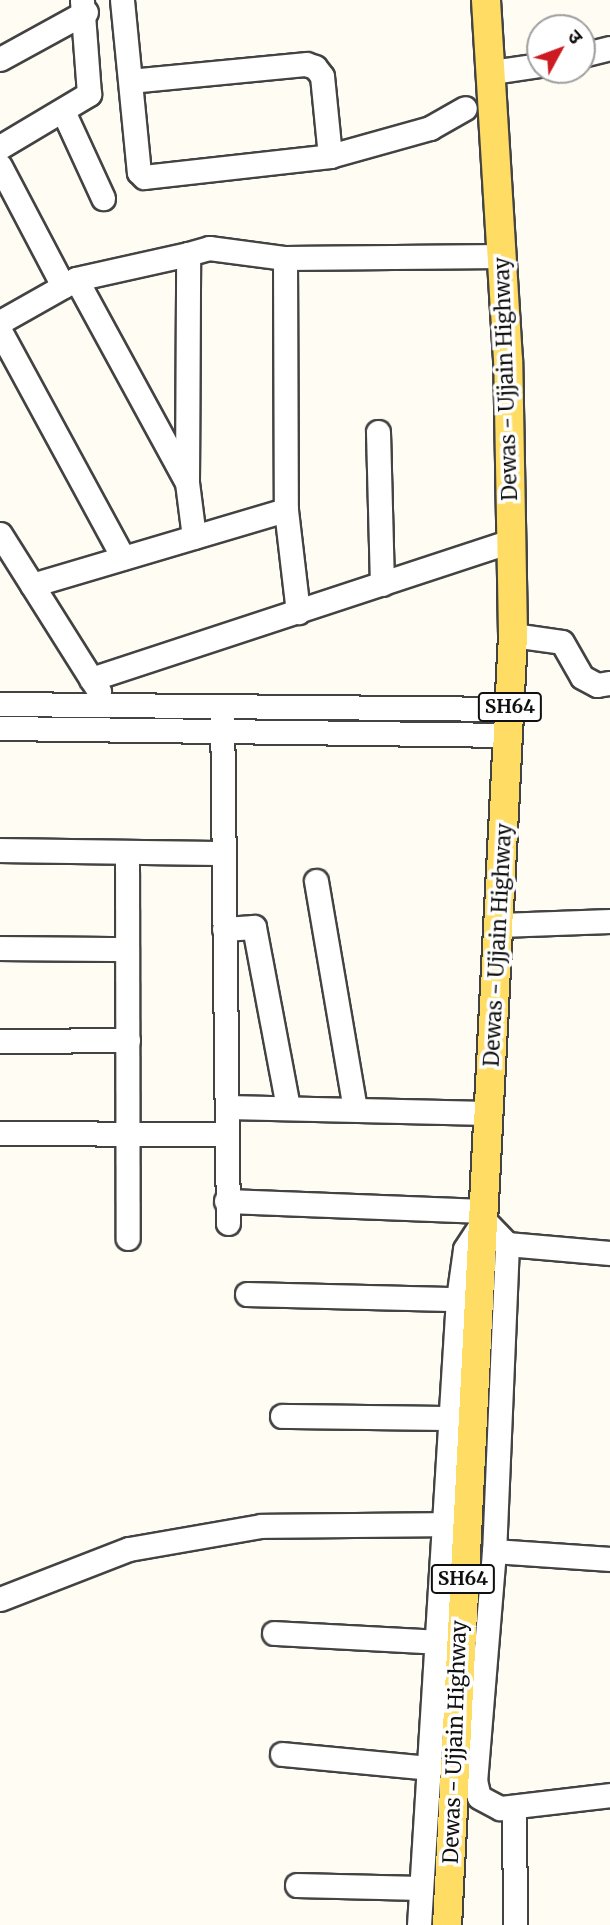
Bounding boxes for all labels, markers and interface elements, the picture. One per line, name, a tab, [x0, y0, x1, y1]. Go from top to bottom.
north arrow	[526, 14, 596, 84]
text: उ	[563, 24, 588, 49]
street label: Dewas - Ujjain Highway	[489, 257, 523, 501]
road number: SH64	[477, 692, 543, 722]
street label: Dewas - Ujjain Highway	[479, 823, 517, 1067]
road number: SH64	[430, 1564, 496, 1595]
street label: Dewas - Ujjain Highway	[438, 1620, 472, 1864]

